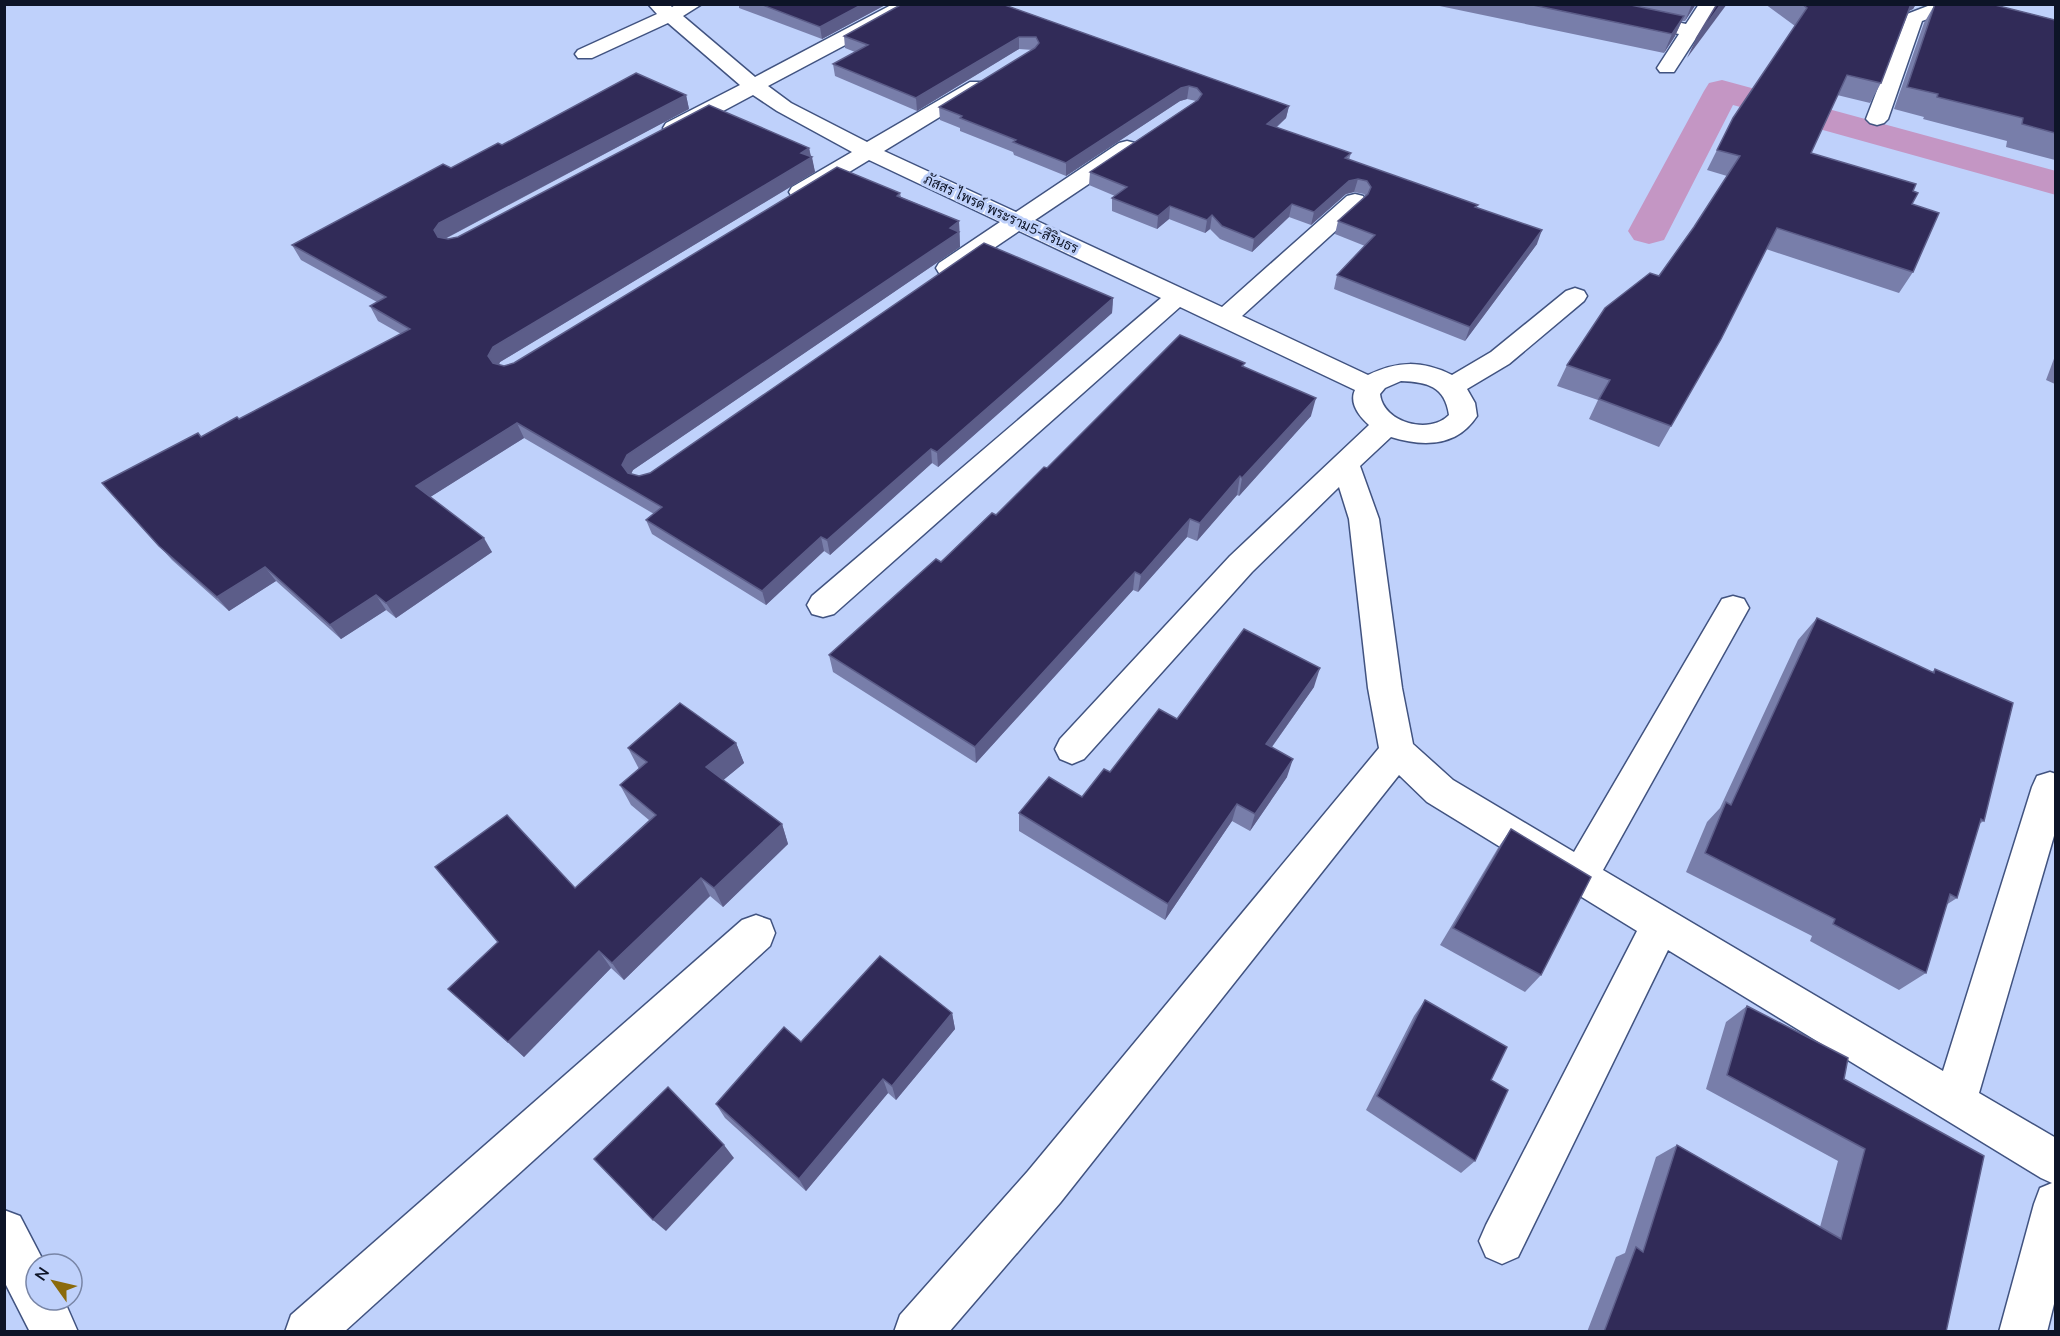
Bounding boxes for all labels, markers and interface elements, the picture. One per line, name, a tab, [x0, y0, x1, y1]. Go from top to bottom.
street label: ภัสสร ไพรด์ พระราม5-สิรินธร	[921, 170, 1082, 258]
north arrow	[24, 1252, 84, 1312]
text: N	[30, 1263, 55, 1285]

